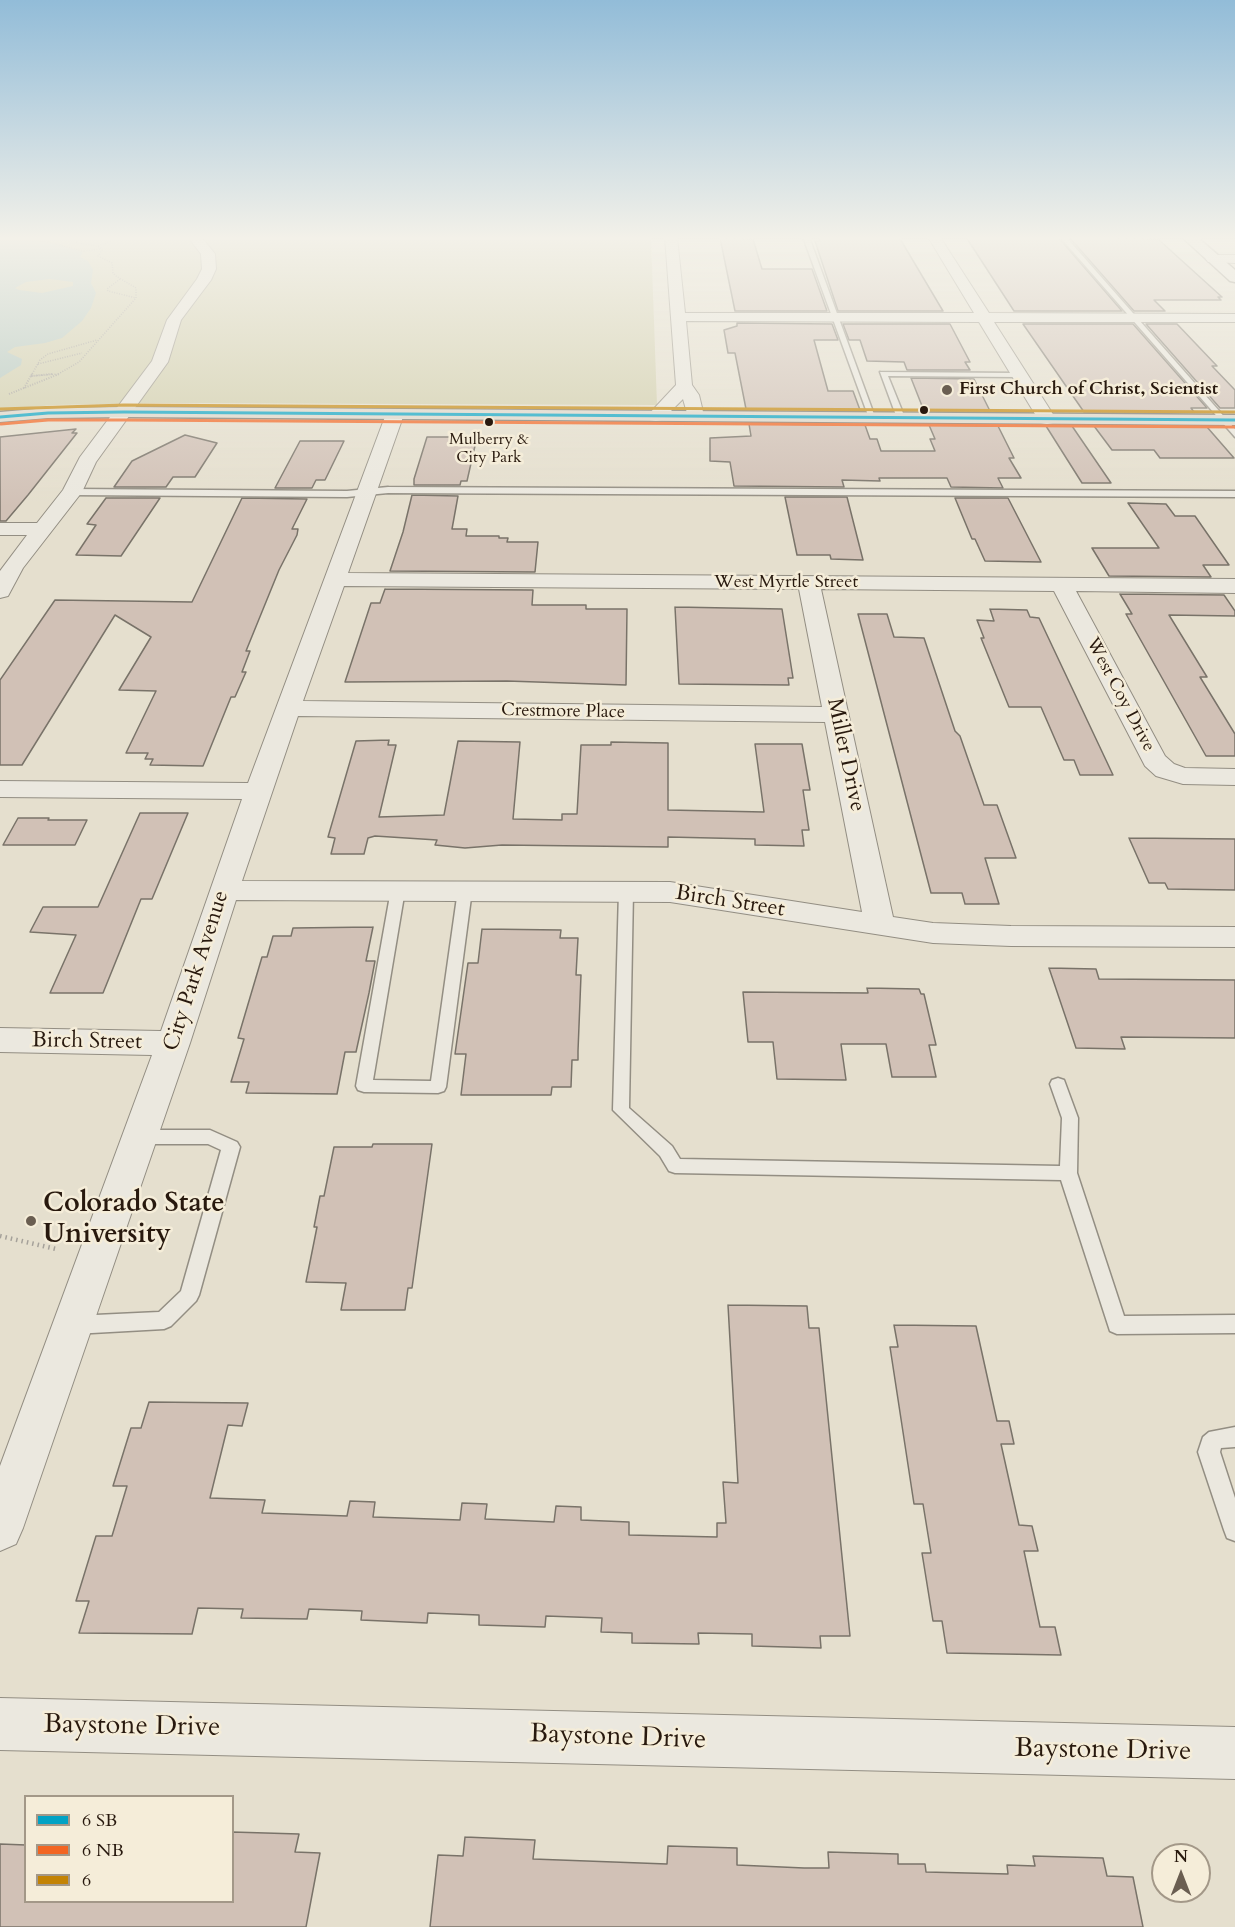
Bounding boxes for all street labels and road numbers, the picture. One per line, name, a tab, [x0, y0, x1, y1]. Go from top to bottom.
street label: West Myrtle Street	[714, 572, 858, 594]
street label: West Coy Drive	[1081, 634, 1159, 756]
street label: Miller Drive	[820, 696, 870, 814]
street label: Crestmore Place	[501, 700, 625, 724]
street label: Birch Street	[674, 880, 786, 924]
street label: City Park Avenue	[159, 887, 235, 1055]
street label: Birch Street	[32, 1028, 142, 1056]
street label: Baystone Drive	[43, 1709, 221, 1745]
street label: Baystone Drive	[529, 1719, 707, 1757]
street label: Baystone Drive	[1014, 1733, 1192, 1769]

